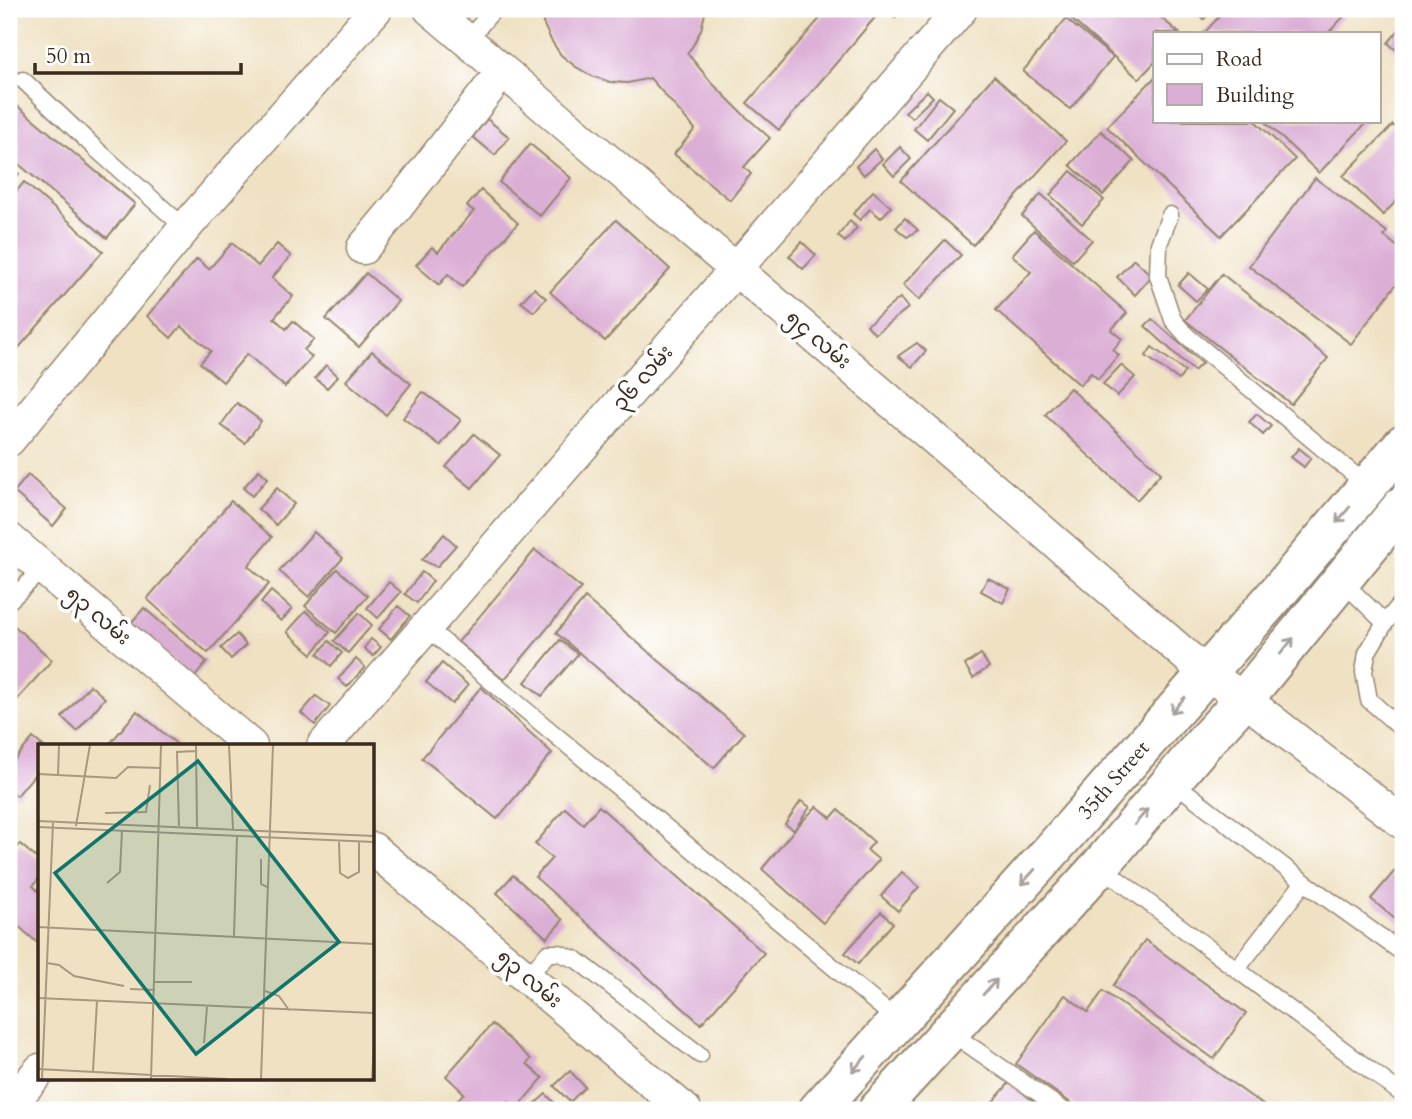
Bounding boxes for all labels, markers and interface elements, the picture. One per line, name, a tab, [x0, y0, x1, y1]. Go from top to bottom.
scale bar	[35, 32, 242, 76]
legend	[1153, 32, 1380, 122]
text: 50 m	[46, 42, 91, 71]
text: Road	[1216, 45, 1262, 74]
text: Building	[1216, 81, 1294, 110]
street label: ၅၄ လမ်း	[778, 302, 858, 378]
street label: ၃၆ လမ်း	[605, 337, 681, 419]
one-way arrow	[1335, 506, 1351, 524]
street label: ၅၃ လမ်း	[58, 578, 138, 654]
one-way arrow	[1279, 638, 1295, 656]
one-way arrow	[1170, 696, 1186, 714]
street label: 35th Street	[1071, 734, 1156, 825]
inset map	[38, 744, 374, 1080]
one-way arrow	[1133, 809, 1149, 827]
one-way arrow	[1020, 868, 1037, 885]
street label: ၅၃ လမ်း	[489, 941, 569, 1017]
one-way arrow	[982, 979, 998, 997]
one-way arrow	[851, 1055, 868, 1072]

